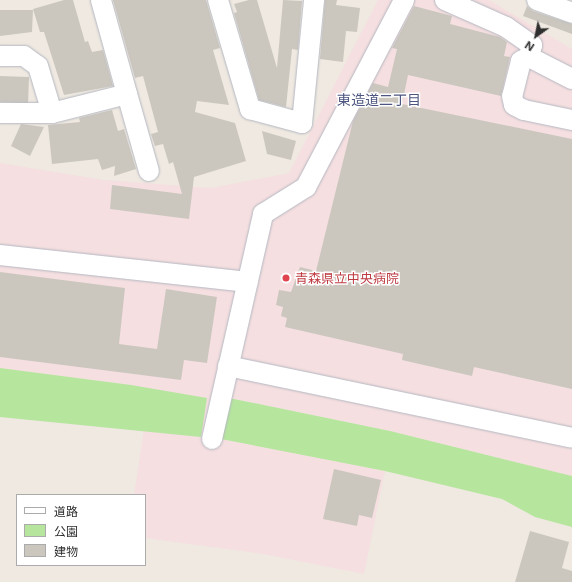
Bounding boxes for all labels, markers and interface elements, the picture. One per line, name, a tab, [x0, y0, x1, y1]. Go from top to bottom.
north arrow	[516, 16, 556, 56]
text: N	[522, 38, 537, 54]
district label: 東造道二丁目	[337, 92, 421, 108]
place label: 青森県立中央病院	[295, 270, 399, 286]
marker: 青森県立中央病院	[280, 272, 292, 284]
legend	[16, 494, 146, 566]
text: 道路	[54, 504, 78, 519]
text: 公園	[54, 524, 78, 539]
text: 建物	[54, 544, 78, 559]

